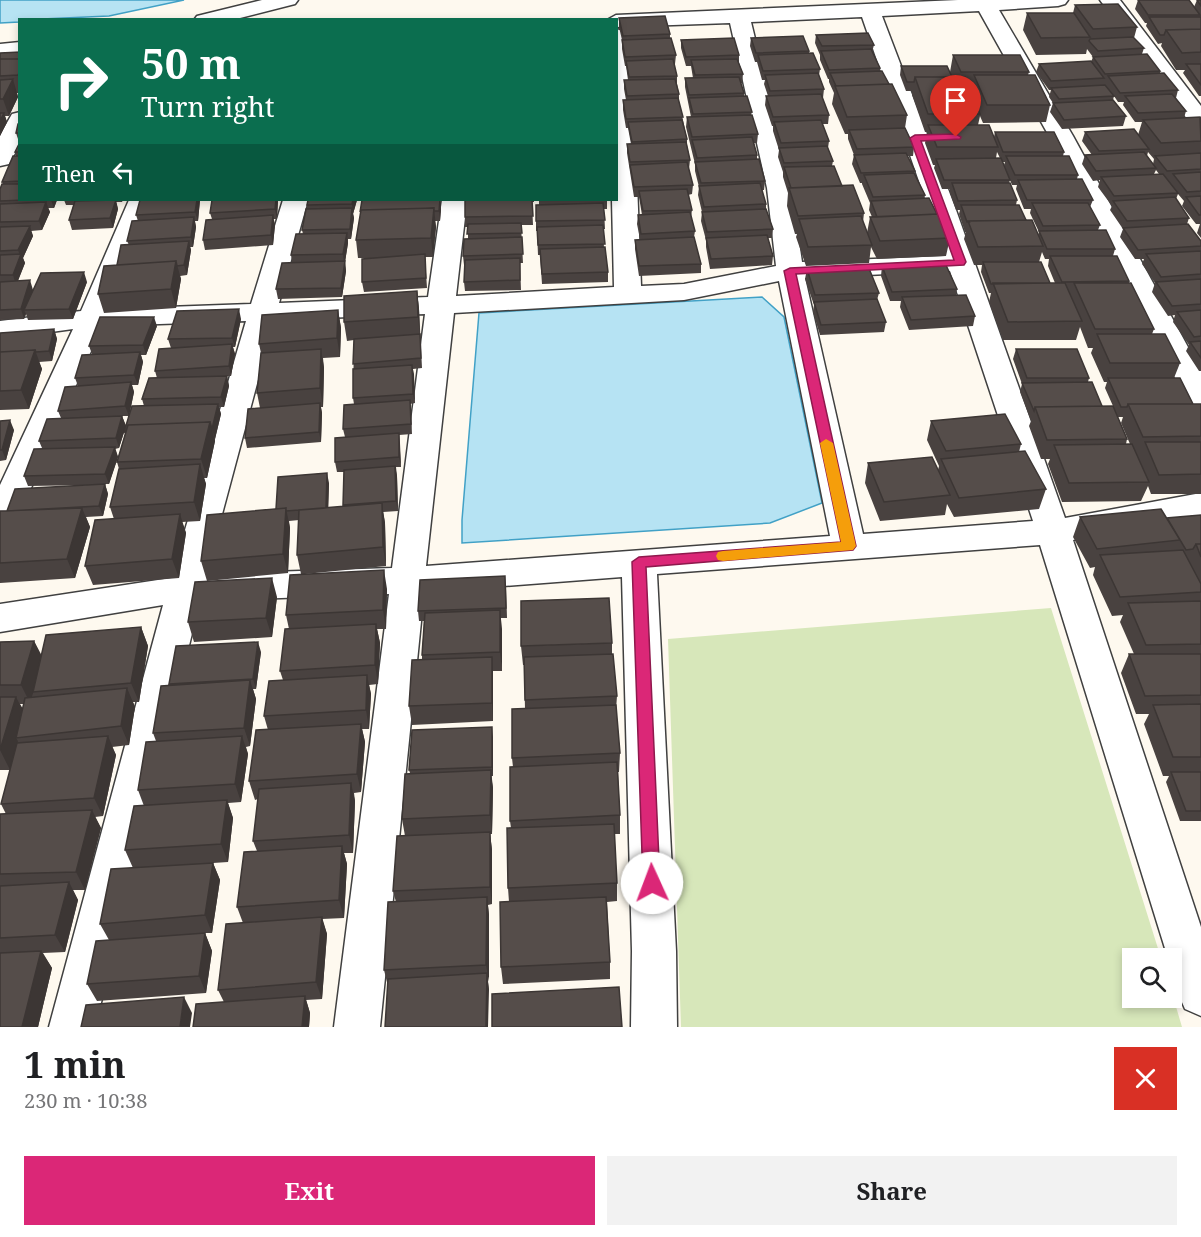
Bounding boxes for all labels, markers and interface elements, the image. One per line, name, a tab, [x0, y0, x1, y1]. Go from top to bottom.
text: 50 m	[141, 34, 241, 91]
icon: right	[42, 42, 120, 120]
pin	[930, 75, 981, 137]
icon: arrive	[939, 84, 972, 117]
text: Turn right	[141, 88, 274, 125]
icon: left	[107, 156, 140, 189]
text: Then	[42, 158, 95, 188]
position arrow	[620, 851, 684, 915]
map controls	[1122, 948, 1182, 1008]
button: search	[1122, 948, 1182, 1008]
text: 1 min	[24, 1040, 126, 1089]
button: close	[1114, 1047, 1177, 1110]
text: 230 m · 10:38	[24, 1087, 147, 1114]
button: Exit	[24, 1156, 595, 1225]
button: Share	[607, 1156, 1177, 1225]

